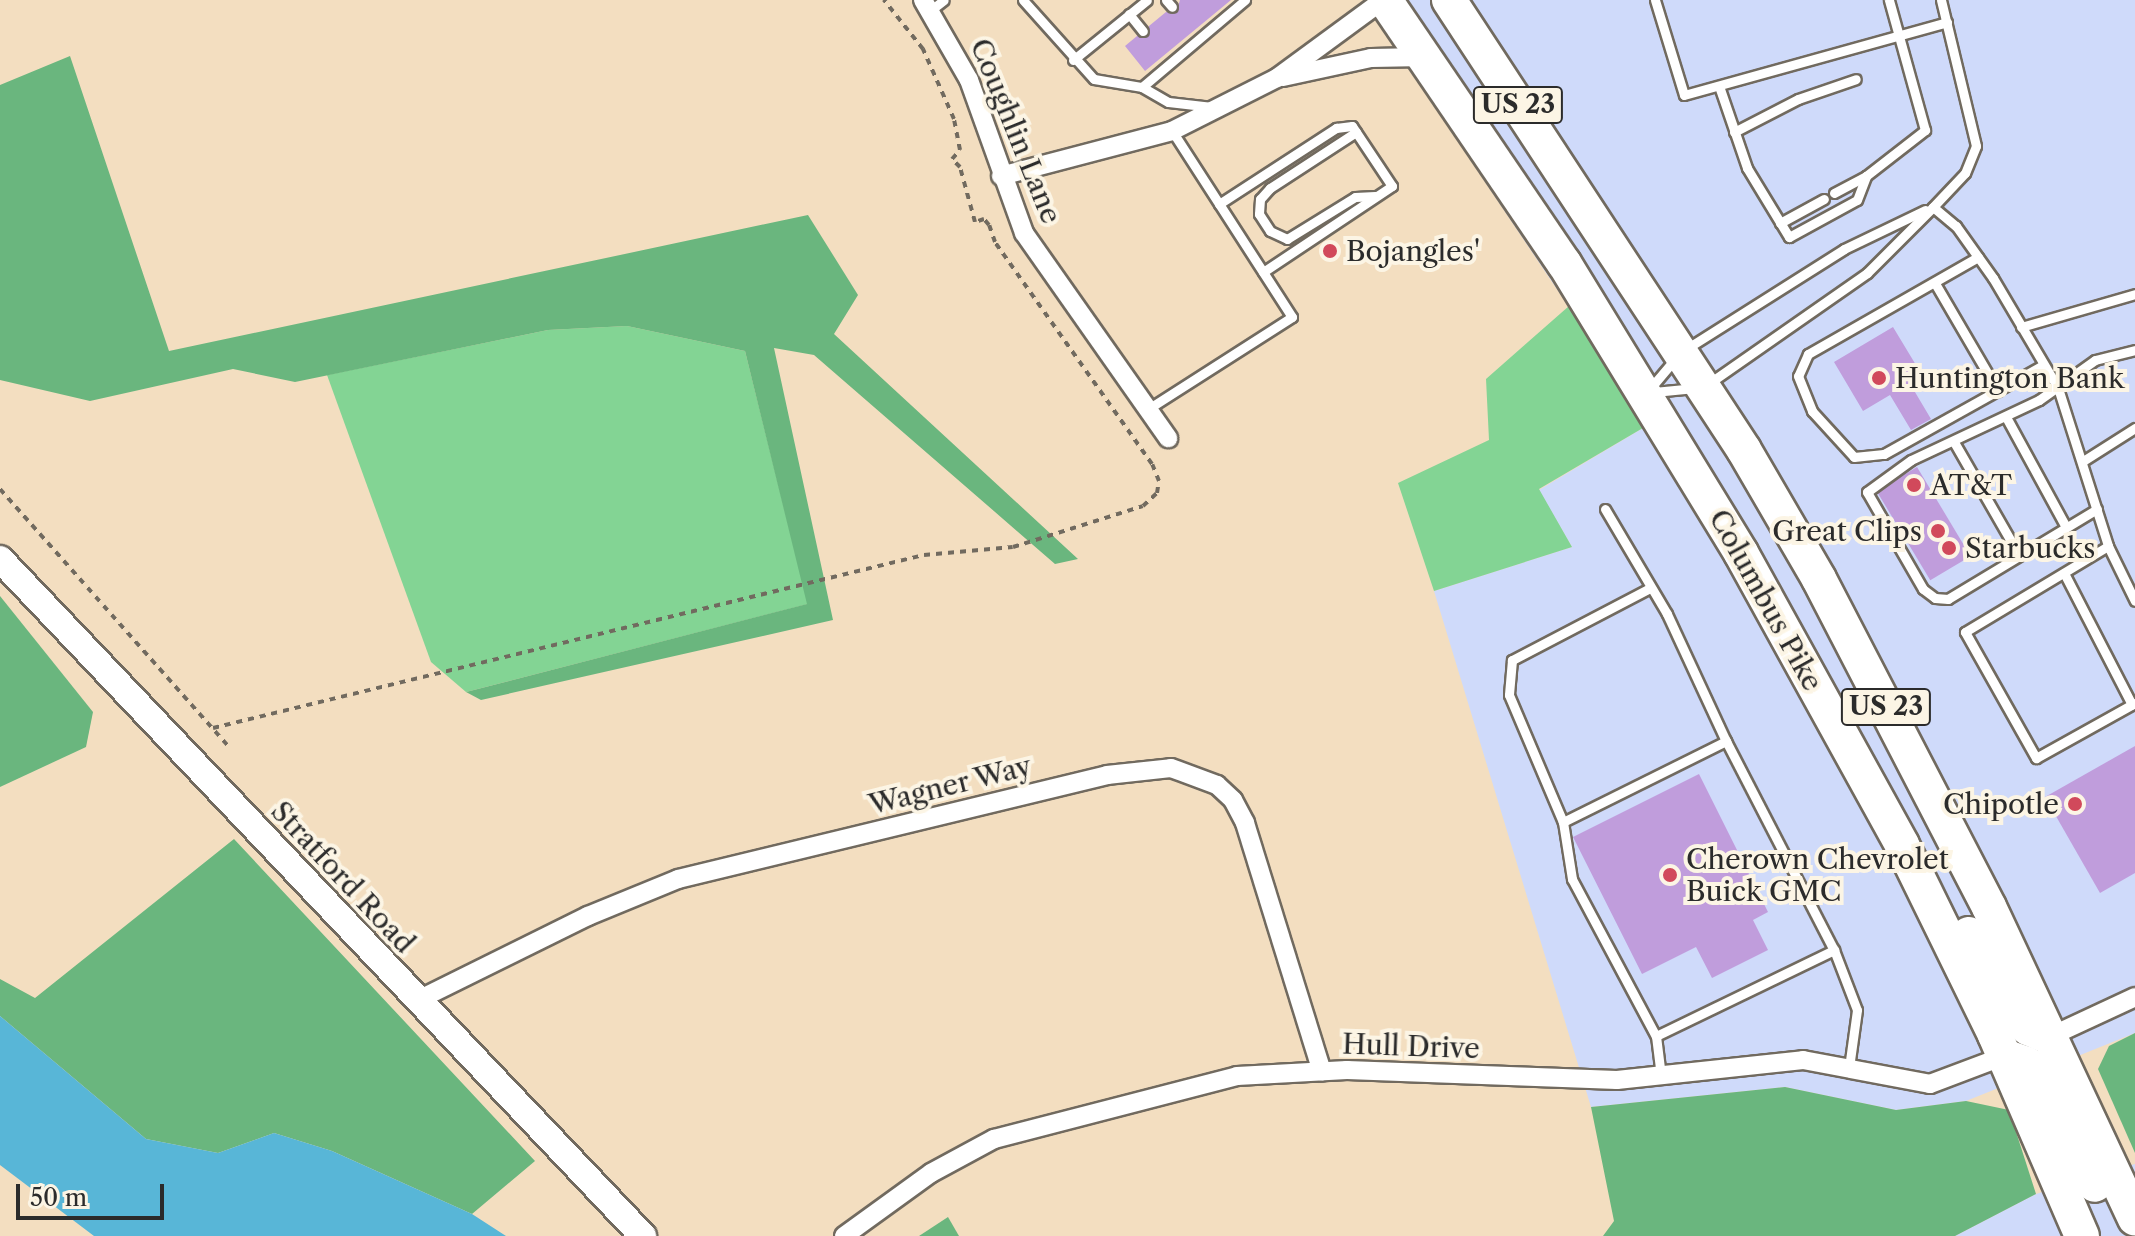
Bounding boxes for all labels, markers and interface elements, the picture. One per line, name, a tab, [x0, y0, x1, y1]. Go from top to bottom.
street label: Coughlin Lane	[964, 34, 1068, 228]
road number: US 23	[1472, 83, 1564, 127]
place label: Bojangles'	[1346, 234, 1480, 268]
marker: Bojangles'	[1321, 242, 1339, 260]
place label: Huntington Bank	[1895, 361, 2124, 395]
marker: Huntington Bank	[1870, 369, 1888, 387]
place label: AT&T	[1930, 468, 2012, 502]
marker: AT&T	[1905, 476, 1923, 494]
street label: Columbus Pike	[1702, 504, 1830, 696]
place label: Great Clips	[1772, 514, 1922, 548]
marker: Great Clips	[1929, 522, 1947, 540]
place label: Starbucks	[1965, 531, 2095, 565]
marker: Starbucks	[1940, 539, 1958, 557]
road number: US 23	[1840, 685, 1932, 729]
street label: Wagner Way	[864, 748, 1036, 822]
place label: Chipotle	[1943, 787, 2059, 821]
street label: Stratford Road	[264, 794, 422, 960]
marker: Chipotle	[2066, 795, 2084, 813]
place label: Cherown Chevrolet Buick GMC	[1686, 842, 1949, 908]
marker: Cherown Chevrolet Buick GMC	[1661, 866, 1679, 884]
street label: Hull Drive	[1342, 1027, 1480, 1065]
scale bar	[20, 1168, 168, 1218]
text: 50 m	[30, 1183, 87, 1212]

